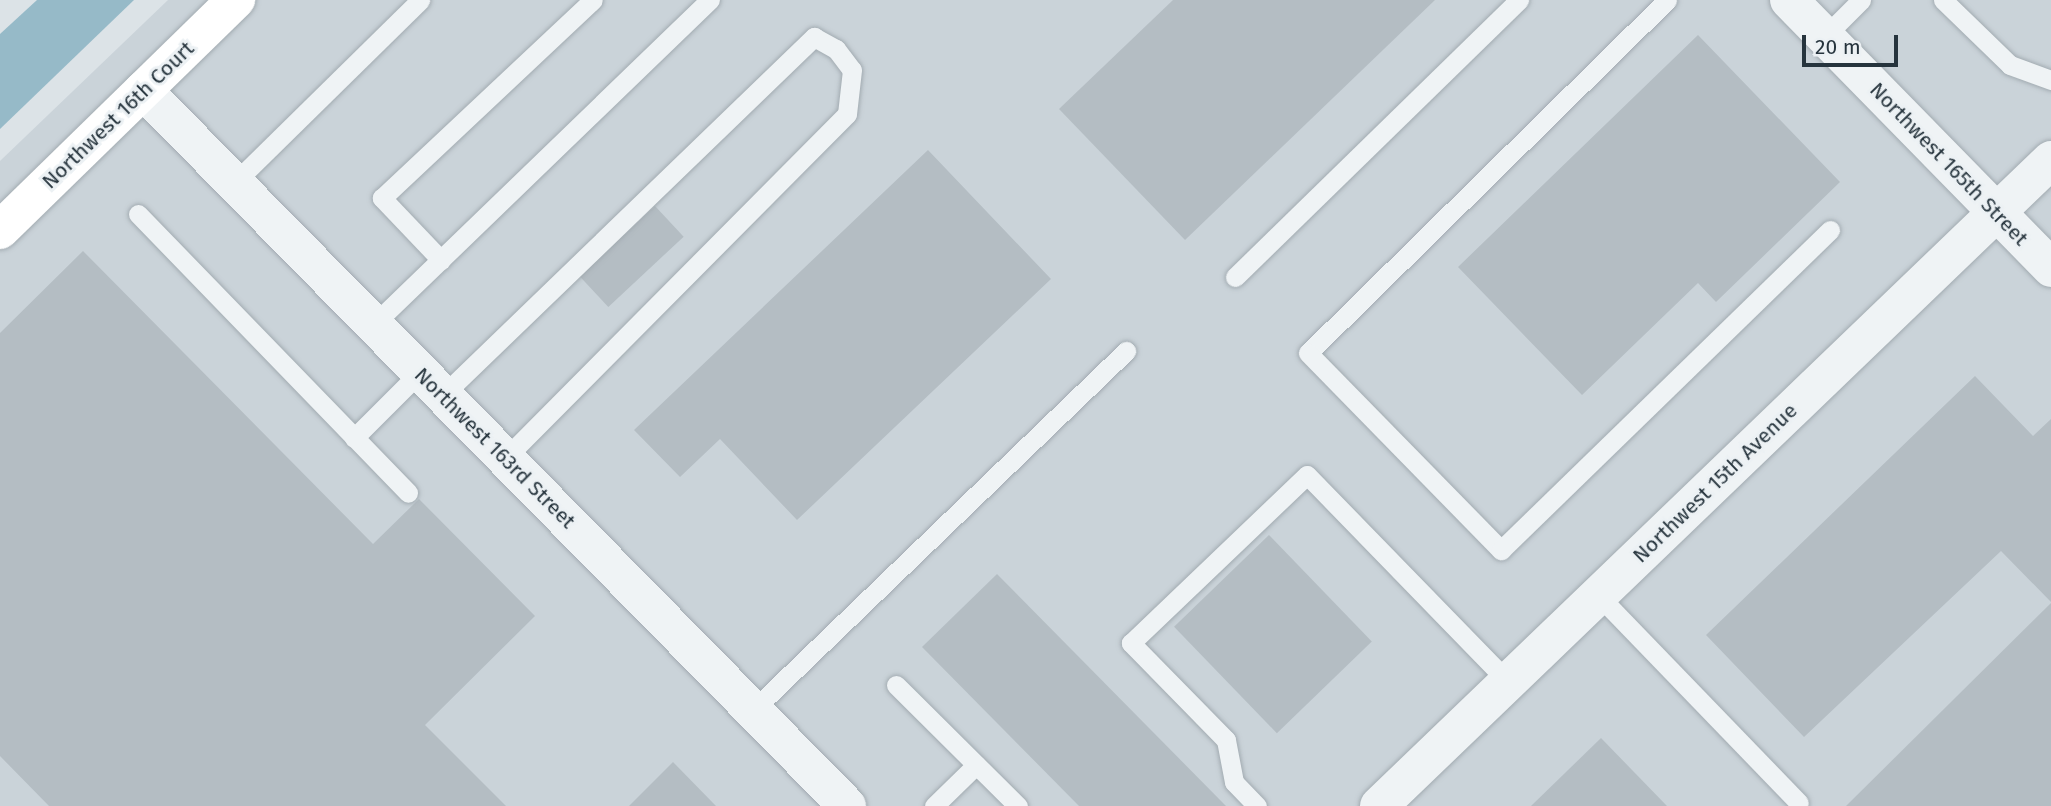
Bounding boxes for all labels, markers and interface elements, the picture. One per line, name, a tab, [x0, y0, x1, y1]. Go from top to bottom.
scale bar	[1806, 21, 1902, 65]
text: 20 m	[1815, 34, 1861, 60]
street label: Northwest 16th Court	[37, 36, 199, 194]
street label: Northwest 165th Street	[1865, 77, 2033, 251]
street label: Northwest 163rd Street	[409, 362, 581, 534]
street label: Northwest 15th Avenue	[1628, 398, 1802, 568]

